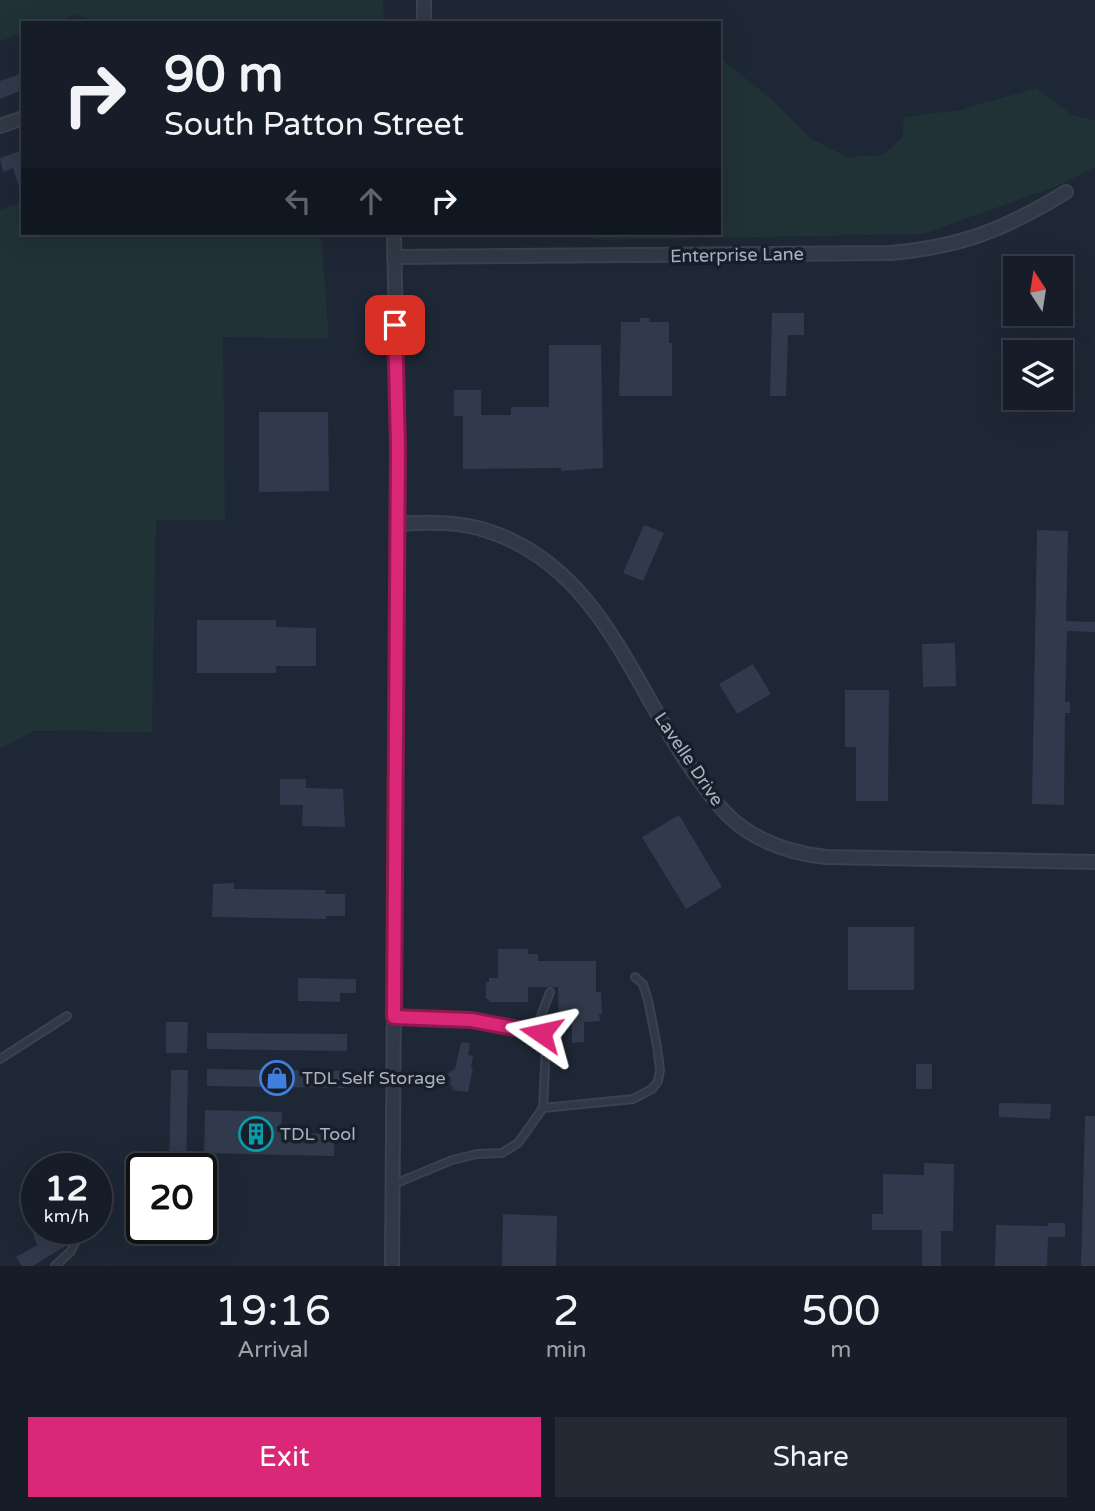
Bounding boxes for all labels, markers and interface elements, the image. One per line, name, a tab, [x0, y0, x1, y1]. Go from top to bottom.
text: 90 m	[164, 46, 283, 105]
icon: right	[49, 49, 140, 140]
text: South Patton Street	[164, 106, 464, 144]
icon: left	[279, 182, 317, 220]
icon: ahead	[352, 182, 390, 220]
icon: right	[425, 182, 463, 220]
street label: Enterprise Lane	[670, 243, 804, 267]
north arrow	[1003, 256, 1073, 326]
map controls	[1003, 256, 1073, 410]
pin	[365, 295, 425, 355]
icon: arrive	[376, 306, 414, 344]
button: layers	[1003, 340, 1073, 410]
street label: Lavelle Drive	[650, 708, 728, 810]
position arrow	[504, 996, 578, 1070]
shop icon: TDL Self Storage	[258, 1059, 296, 1097]
place label: TDL Self Storage	[302, 1067, 446, 1089]
building icon: TDL Tool	[237, 1115, 275, 1153]
place label: TDL Tool	[280, 1123, 356, 1145]
speed limit sign: 20	[126, 1153, 217, 1244]
text: 12	[45, 1168, 88, 1210]
text: km/h	[44, 1205, 89, 1227]
text: 19:16	[215, 1286, 331, 1337]
text: 2	[553, 1286, 579, 1337]
text: 500	[801, 1286, 880, 1337]
text: Arrival	[237, 1336, 308, 1364]
text: min	[546, 1336, 587, 1364]
text: m	[830, 1336, 851, 1364]
button: Exit	[28, 1417, 541, 1497]
button: Share	[555, 1417, 1067, 1497]

